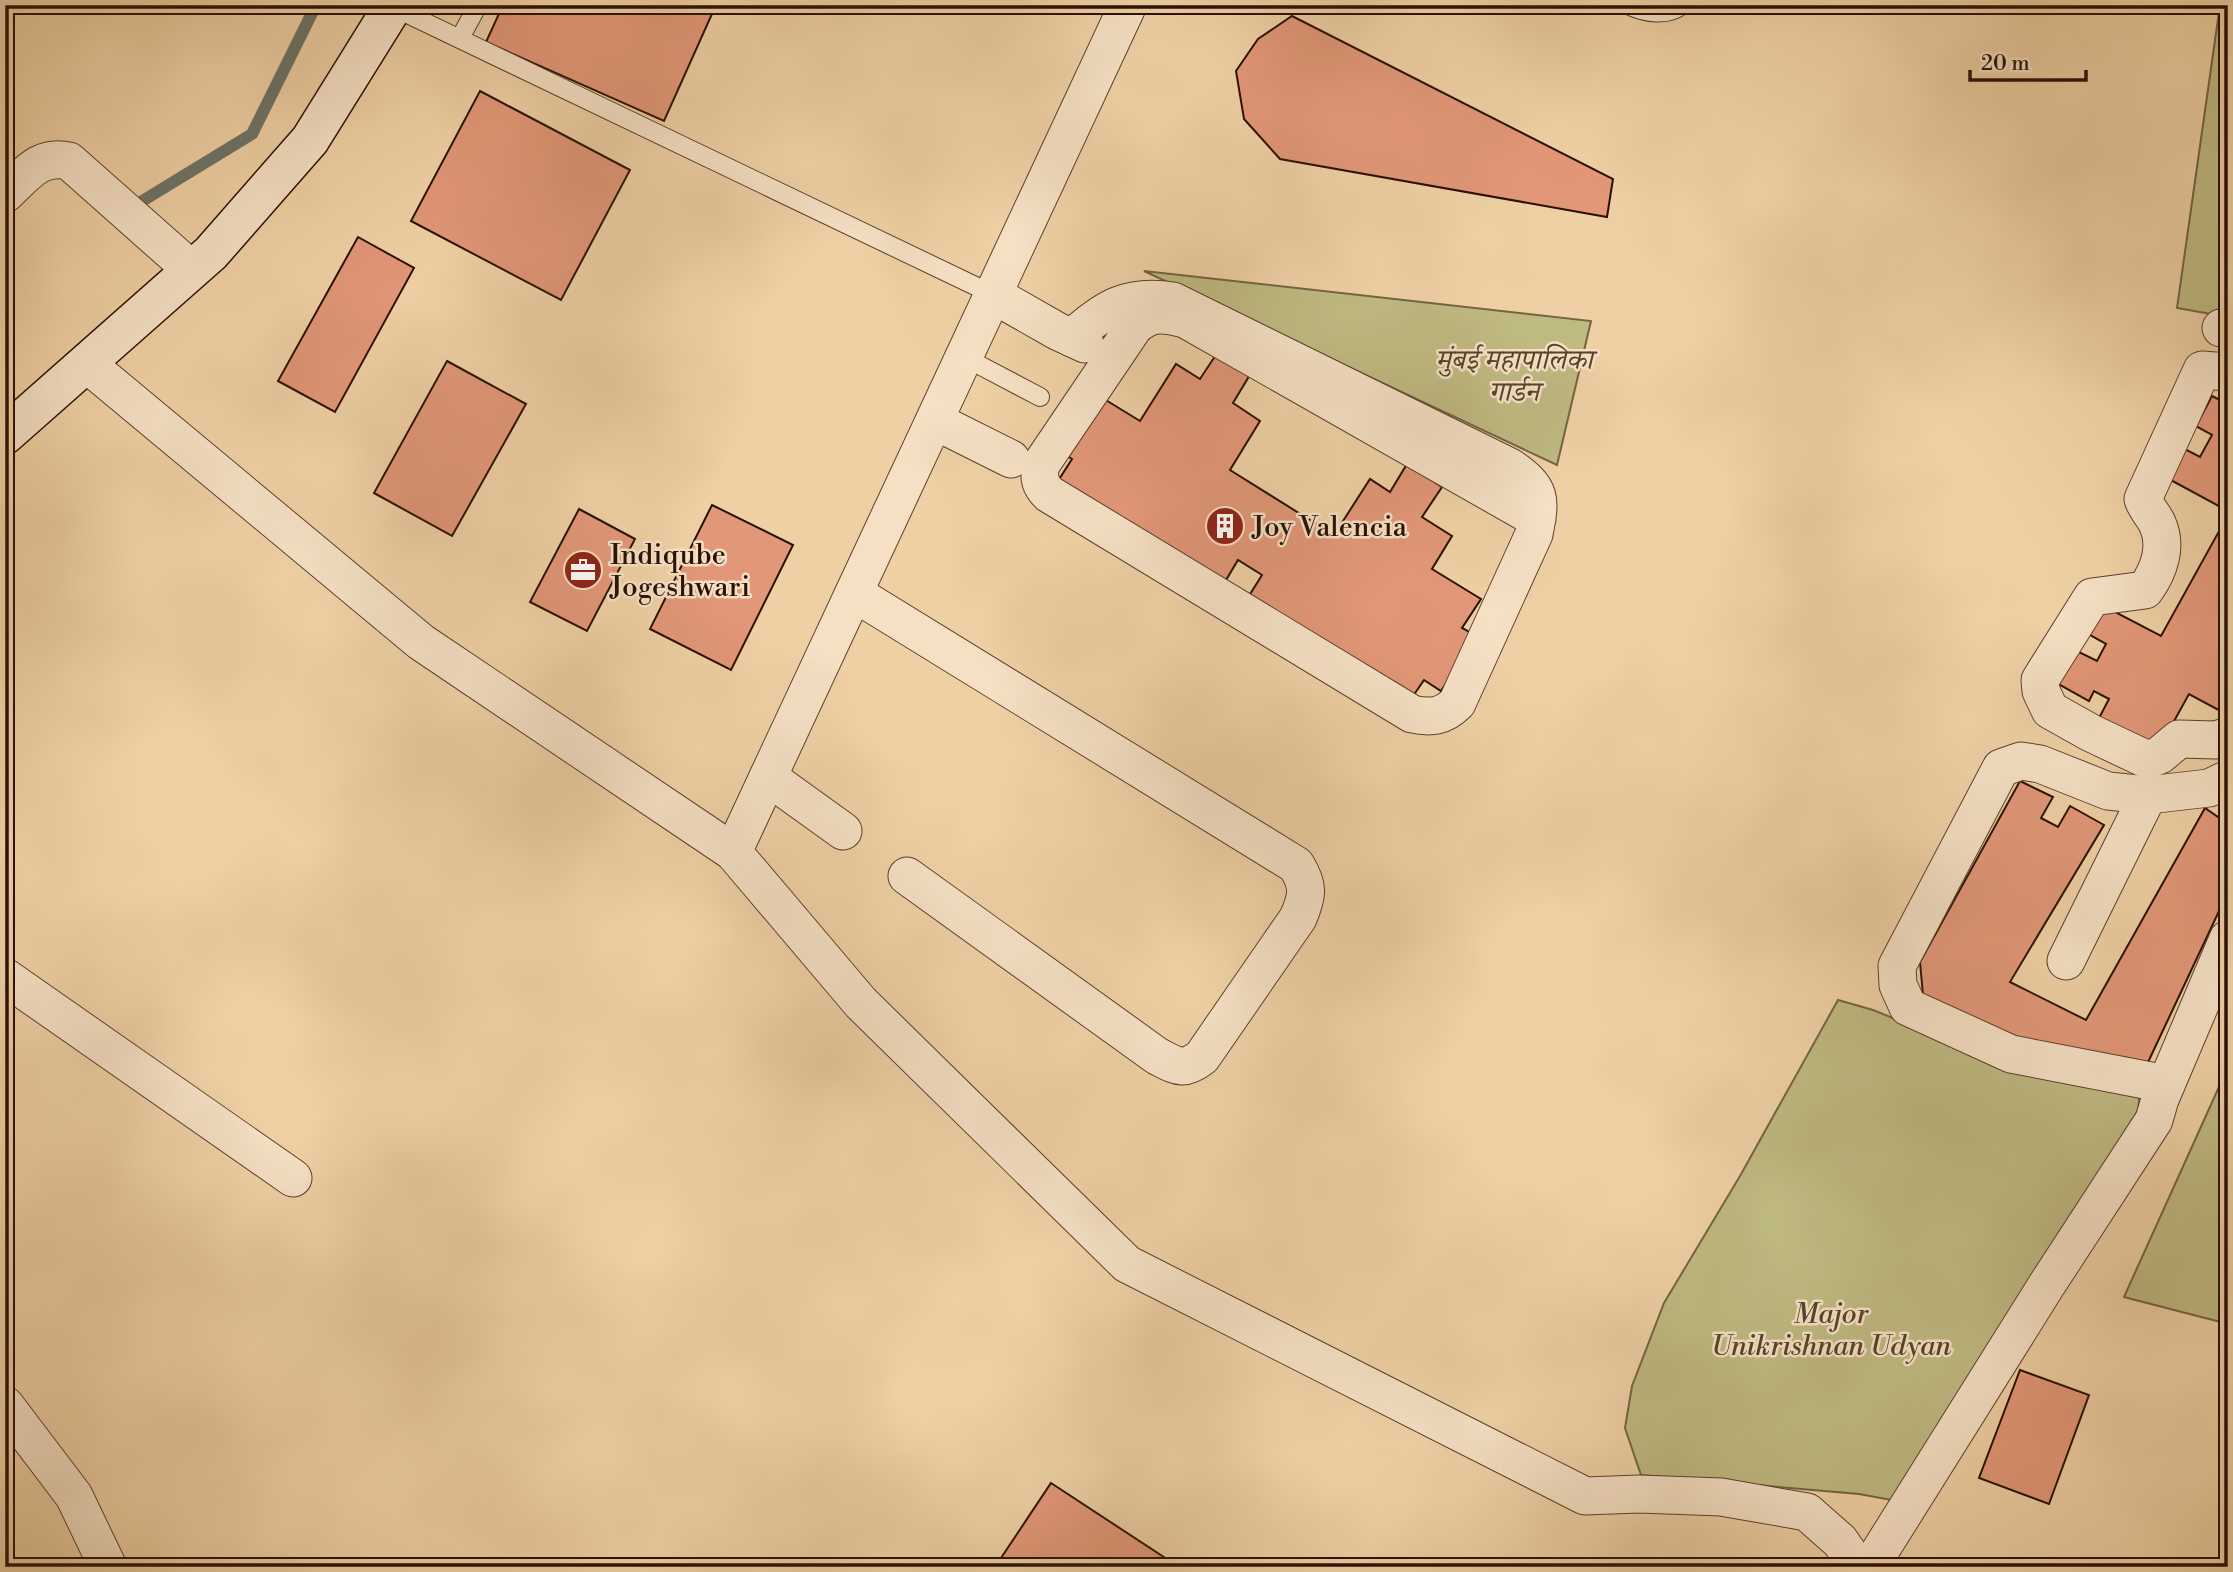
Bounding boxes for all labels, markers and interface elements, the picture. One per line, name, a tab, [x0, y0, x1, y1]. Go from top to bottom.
scale bar	[1970, 38, 2086, 82]
text: 20 m	[1981, 51, 2030, 77]
park label: मुंबई महापालिका गार्डन	[1435, 343, 1598, 410]
building icon: Joy Valencia	[1204, 505, 1246, 547]
place label: Joy Valencia	[1251, 510, 1408, 545]
place label: Indiqube Jogeshwari	[609, 538, 750, 605]
office icon: Indiqube Jogeshwari	[562, 549, 604, 591]
park label: Major Unikrishnan Udyan	[1711, 1297, 1951, 1364]

